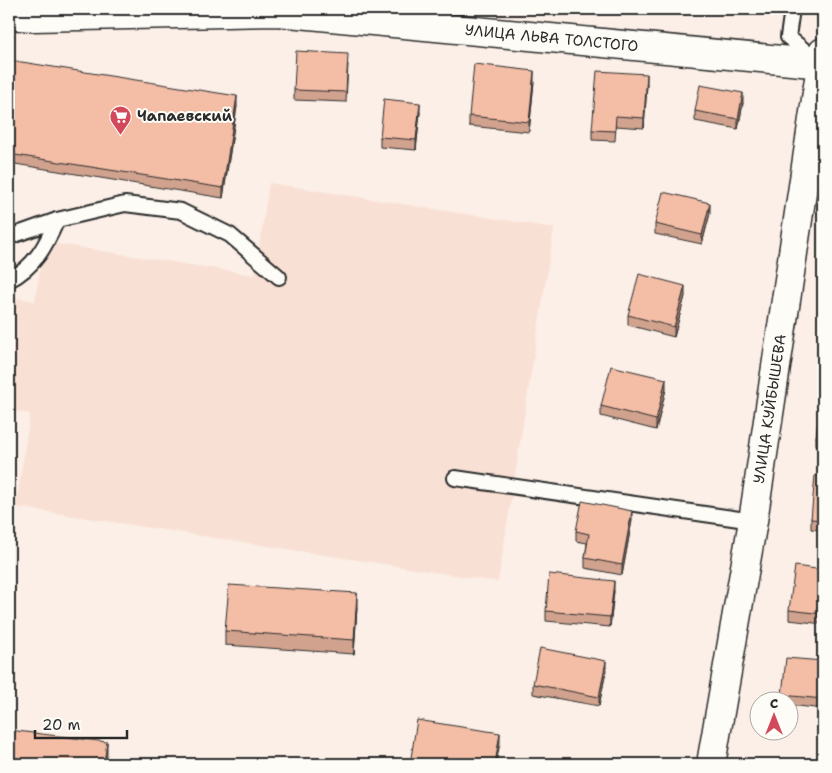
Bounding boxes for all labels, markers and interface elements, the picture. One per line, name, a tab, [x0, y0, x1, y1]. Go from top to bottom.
street label: УЛИЦА ЛЬВА ТОЛСТОГО	[464, 20, 639, 56]
supermarket icon: Чапаевский	[109, 104, 133, 135]
place label: Чапаевский	[137, 106, 233, 126]
street label: УЛИЦА КУЙБЫШЕВА	[749, 333, 791, 485]
north arrow	[750, 690, 800, 740]
text: С	[770, 694, 778, 712]
scale bar	[35, 708, 128, 740]
text: 20 m	[42, 715, 81, 735]

